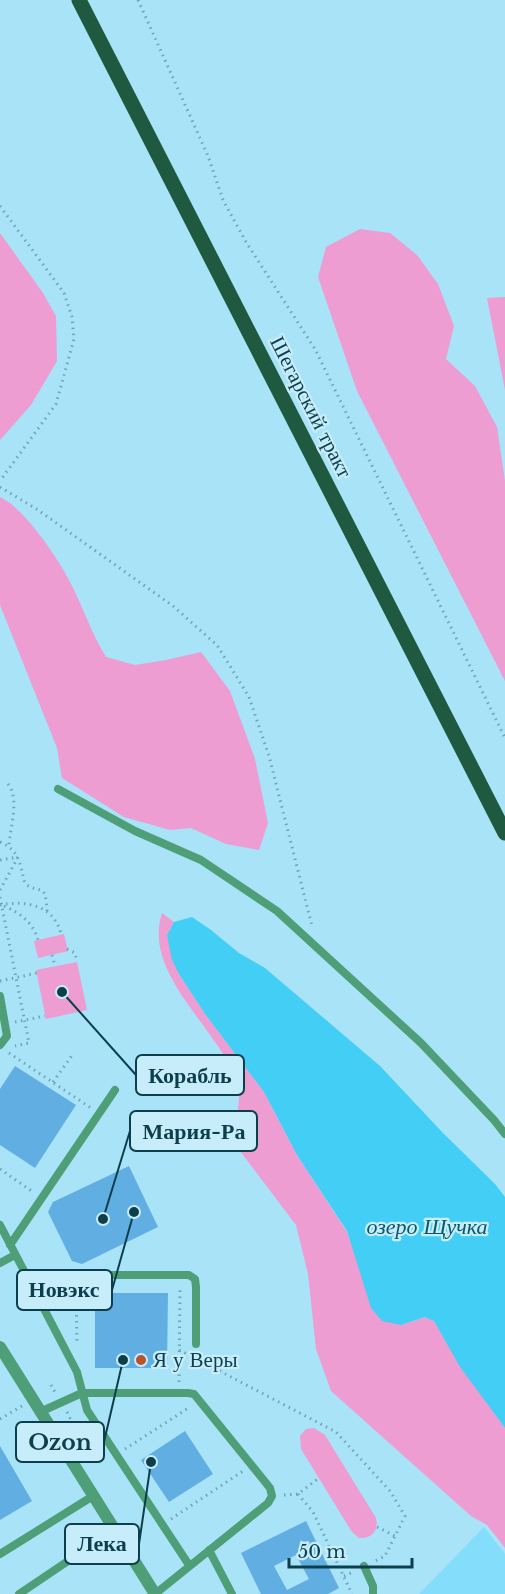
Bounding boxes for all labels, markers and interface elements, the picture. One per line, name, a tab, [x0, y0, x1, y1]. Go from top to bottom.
street label: Шегарский тракт	[264, 332, 358, 482]
callout: Корабль	[136, 1055, 244, 1095]
text: Корабль	[148, 1062, 232, 1089]
callout: Мария-Ра	[130, 1111, 257, 1151]
text: Мария-Ра	[142, 1118, 246, 1145]
water label: озеро Щучка	[366, 1213, 488, 1240]
callout: Новэкс	[17, 1270, 112, 1310]
text: Новэкс	[29, 1276, 100, 1303]
place label: Я у Веры	[153, 1347, 238, 1373]
marker: Я у Веры	[134, 1353, 148, 1367]
callout: Ozon	[16, 1422, 104, 1462]
text: Ozon	[28, 1429, 92, 1456]
callout: Лека	[65, 1524, 139, 1564]
text: Лека	[77, 1530, 127, 1557]
scale bar	[289, 1531, 412, 1569]
text: 50 m	[298, 1541, 346, 1563]

